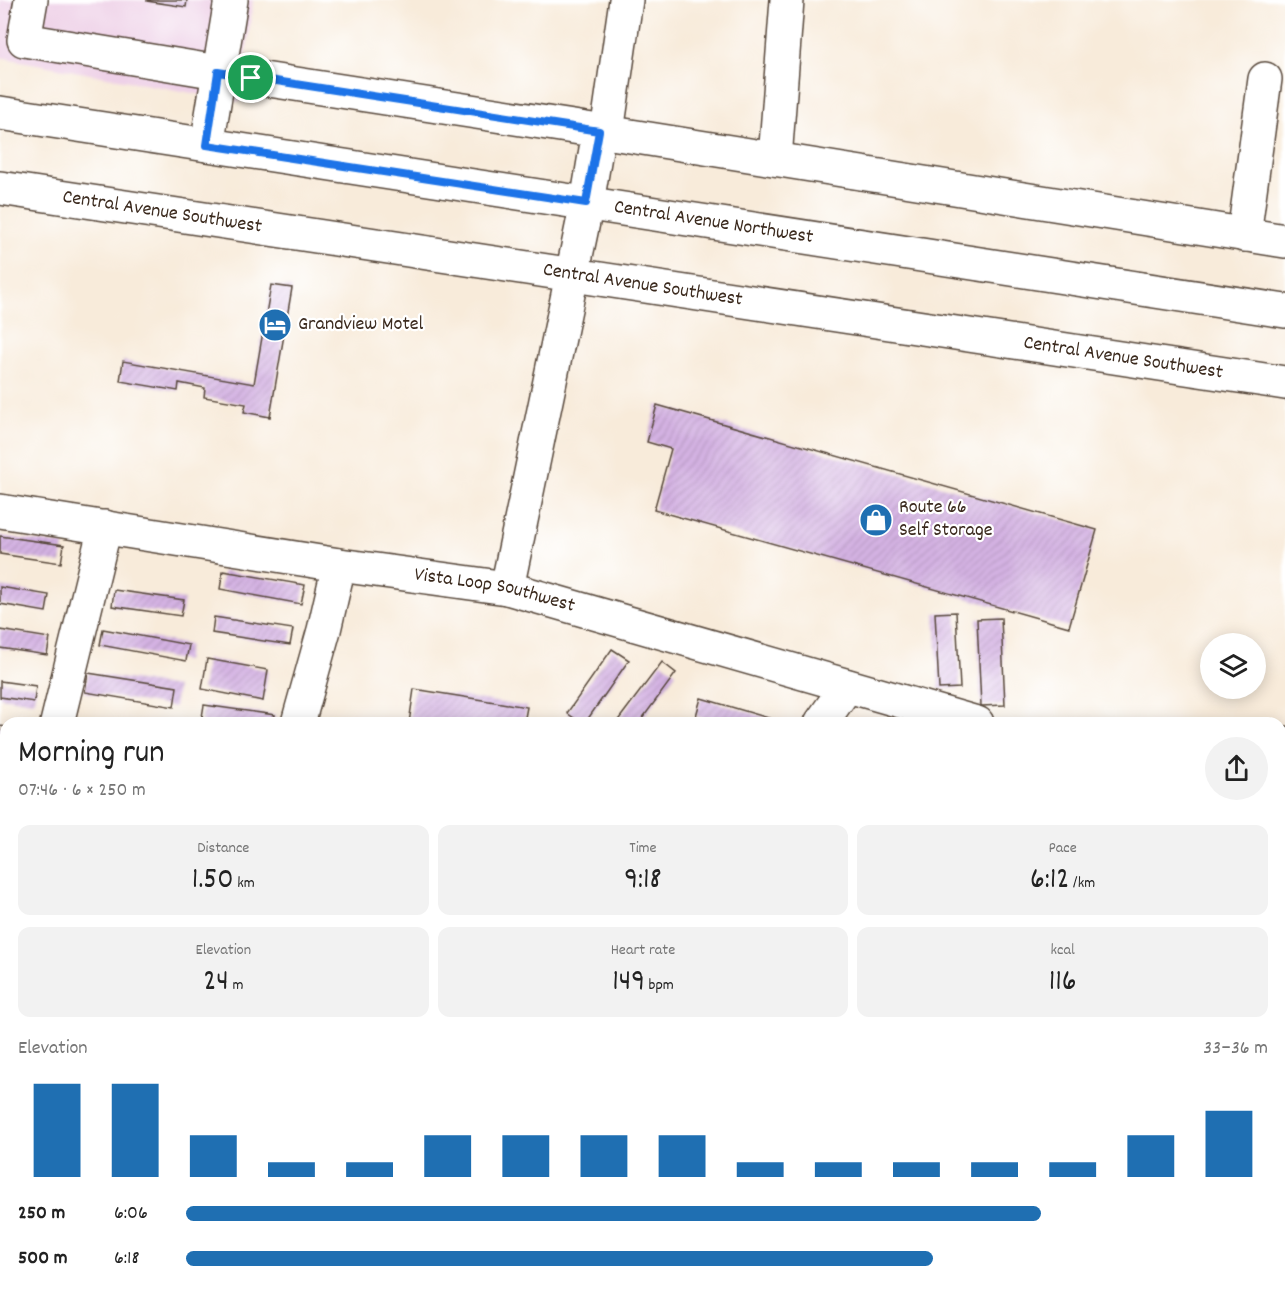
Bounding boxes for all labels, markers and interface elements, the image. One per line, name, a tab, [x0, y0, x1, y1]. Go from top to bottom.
pin	[225, 52, 276, 103]
icon: arrive	[234, 61, 267, 94]
street label: Central Avenue Southwest	[61, 184, 264, 242]
street label: Central Avenue Northwest	[612, 194, 815, 252]
street label: Central Avenue Southwest	[541, 257, 744, 314]
hotel icon: Grandview Motel	[257, 307, 293, 343]
place label: Grandview Motel	[298, 311, 424, 339]
street label: Central Avenue Southwest	[1022, 329, 1225, 387]
place label: Route 66 Self Storage	[899, 494, 993, 545]
shop icon: Route 66 Self Storage	[858, 502, 894, 538]
street label: Vista Loop Southwest	[412, 561, 578, 621]
map controls	[1200, 633, 1266, 699]
button: layers	[1200, 633, 1266, 699]
text: Morning run	[18, 731, 165, 778]
button: share	[1205, 737, 1268, 800]
text: 07:46 · 6 × 250 m	[18, 777, 146, 805]
text: Distance	[197, 837, 249, 860]
text: Time	[629, 837, 657, 860]
text: Pace	[1049, 837, 1077, 860]
text: 1.50	[192, 860, 234, 903]
text: 9:18	[624, 860, 662, 903]
text: 6:12	[1030, 860, 1069, 903]
text: km	[234, 872, 255, 895]
text: /km	[1069, 872, 1095, 895]
text: Elevation	[196, 939, 251, 962]
text: Heart rate	[611, 939, 675, 962]
text: kcal	[1051, 939, 1075, 962]
text: 24	[203, 962, 229, 1005]
text: 149	[612, 962, 645, 1005]
text: 116	[1049, 962, 1077, 1005]
text: m	[229, 974, 243, 997]
text: bpm	[645, 974, 674, 997]
text: Elevation	[18, 1035, 88, 1063]
text: 33–36 m	[1203, 1035, 1268, 1063]
text: 250 m	[18, 1200, 65, 1228]
text: 6:06	[114, 1200, 148, 1228]
text: 500 m	[18, 1245, 67, 1273]
text: 6:18	[114, 1245, 140, 1273]

